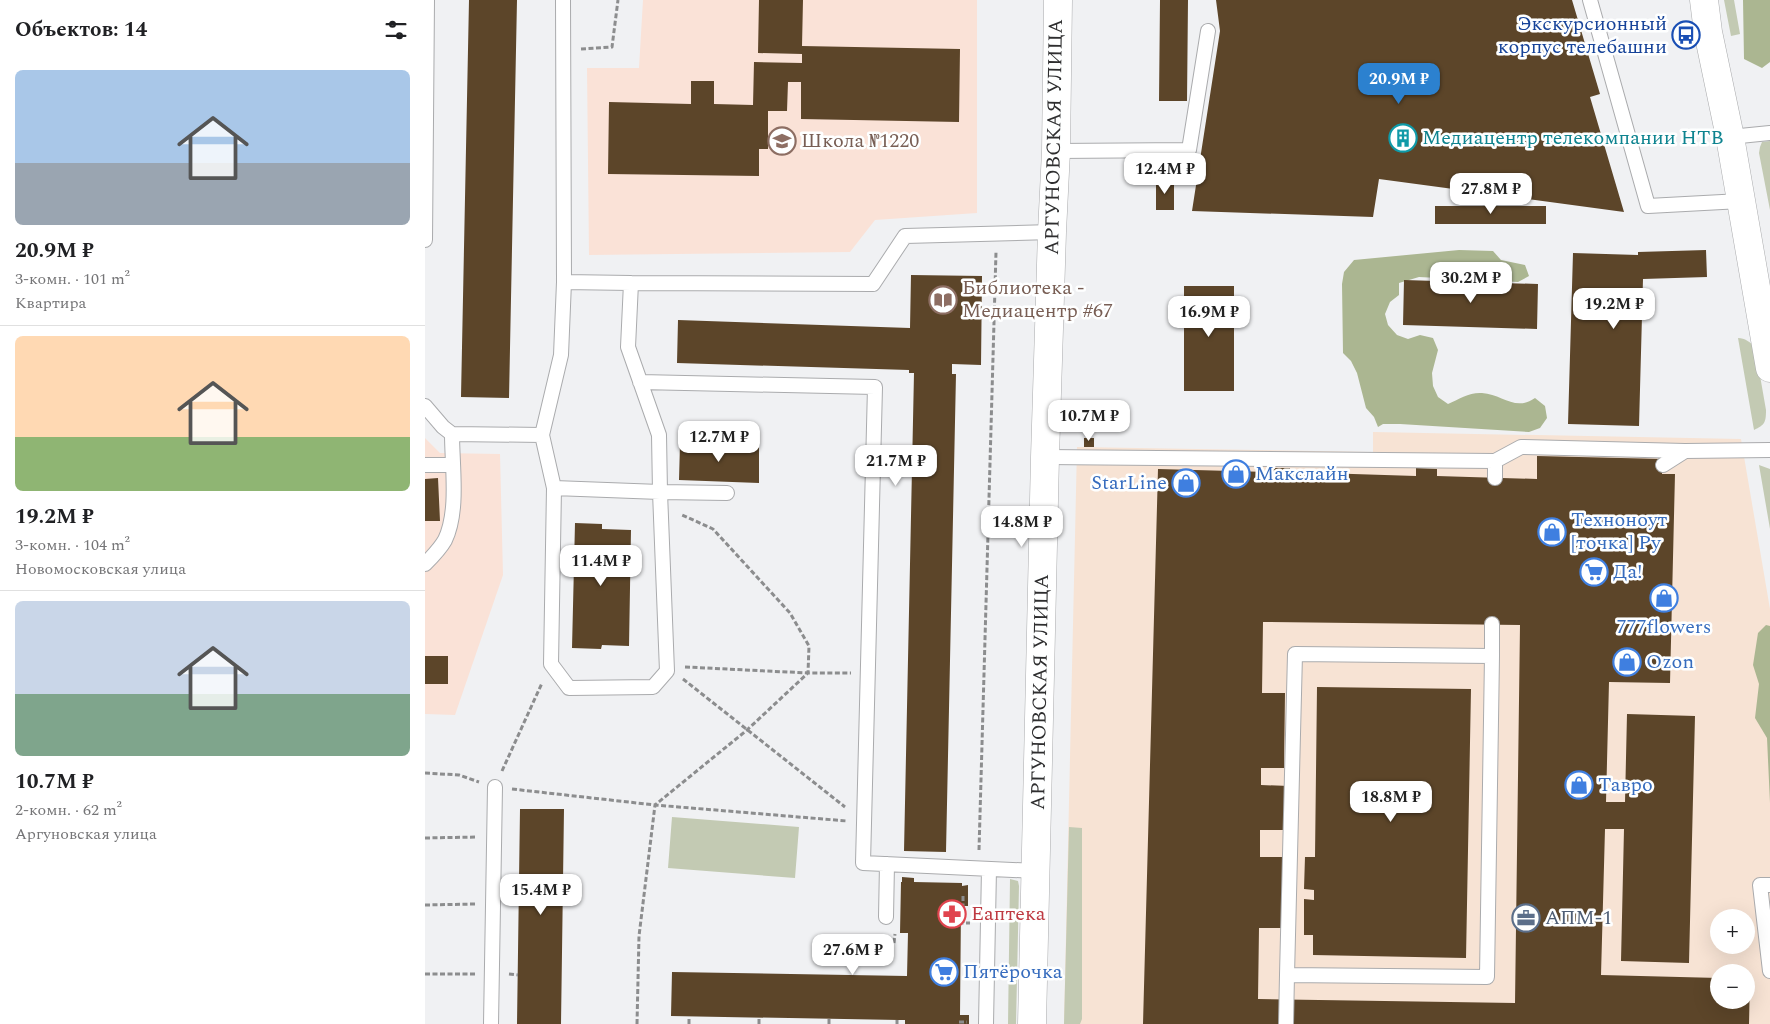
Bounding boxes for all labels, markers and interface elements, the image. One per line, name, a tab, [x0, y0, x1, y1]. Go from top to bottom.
place label: Экскурсионный корпус телебашни	[1498, 9, 1667, 62]
text: Объектов: 14	[15, 14, 147, 46]
icon: filters	[382, 16, 410, 44]
street label: АРГУНОВСКАЯ УЛИЦА	[1037, 19, 1071, 255]
bus stop icon: Экскурсионный корпус телебашни	[1671, 20, 1701, 50]
pin: 20.9M ₽	[1353, 62, 1445, 105]
text: 20.9M ₽	[1369, 67, 1429, 91]
icon: home	[168, 103, 258, 193]
building icon: Медиацентр телекомпании НТВ	[1388, 123, 1418, 153]
place label: Медиацентр телекомпании НТВ	[1422, 123, 1724, 153]
school or university icon: Школа №1220	[767, 126, 797, 156]
place label: Школа №1220	[801, 126, 919, 156]
pin: 12.4M ₽	[1119, 152, 1211, 195]
text: 12.4M ₽	[1135, 157, 1195, 181]
pin: 27.8M ₽	[1445, 172, 1537, 215]
text: 27.8M ₽	[1461, 177, 1521, 201]
text: 20.9M ₽	[15, 235, 94, 267]
pin: 30.2M ₽	[1425, 262, 1517, 304]
text: 30.2M ₽	[1441, 266, 1501, 290]
text: 3-комн. · 101 m²	[15, 267, 130, 291]
place label: Библиотека - Медиацентр #67	[962, 273, 1113, 326]
library icon: Библиотека - Медиацентр #67	[928, 285, 958, 315]
pin: 19.2M ₽	[1568, 288, 1660, 330]
text: Квартира	[15, 291, 86, 315]
text: 19.2M ₽	[1584, 292, 1644, 316]
pin: 16.9M ₽	[1163, 296, 1255, 338]
text: 16.9M ₽	[1179, 300, 1239, 324]
icon: home	[168, 368, 258, 458]
pin: 10.7M ₽	[1043, 400, 1135, 442]
text: 10.7M ₽	[1059, 404, 1119, 428]
pin: 12.7M ₽	[673, 420, 765, 463]
text: 12.7M ₽	[689, 425, 749, 449]
pin: 21.7M ₽	[850, 444, 942, 487]
text: 21.7M ₽	[866, 449, 926, 473]
shop icon: Макслайн	[1221, 459, 1251, 489]
place label: Макслайн	[1255, 459, 1349, 489]
place label: StarLine	[1091, 468, 1167, 498]
shop icon: StarLine	[1171, 468, 1201, 498]
text: 19.2M ₽	[15, 501, 94, 533]
place label: Техноноут [точка] Ру	[1571, 505, 1668, 558]
pin: 14.8M ₽	[976, 506, 1068, 548]
text: 14.8M ₽	[992, 510, 1052, 534]
shop icon: Техноноут [точка] Ру	[1537, 517, 1567, 547]
text: 3-комн. · 104 m²	[15, 533, 130, 557]
pin: 11.4M ₽	[555, 544, 647, 587]
text: 11.4M ₽	[571, 549, 631, 573]
text: Новомосковская улица	[15, 557, 186, 581]
supermarket icon: Да!	[1579, 557, 1609, 587]
place label: Да!	[1613, 557, 1642, 587]
street label: АРГУНОВСКАЯ УЛИЦА	[1023, 574, 1057, 810]
shop icon: 777flowers	[1649, 583, 1679, 613]
place label: 777flowers	[1617, 612, 1711, 642]
icon: home	[168, 633, 258, 723]
shop icon: Ozon	[1612, 647, 1642, 677]
place label: Ozon	[1646, 647, 1694, 677]
text: 10.7M ₽	[15, 766, 94, 798]
shop icon: Тавро	[1564, 770, 1594, 800]
place label: Тавро	[1598, 770, 1653, 800]
pin: 18.8M ₽	[1345, 780, 1437, 823]
text: 18.8M ₽	[1361, 785, 1421, 809]
text: 2-комн. · 62 m²	[15, 798, 122, 822]
text: Аргуновская улица	[15, 822, 157, 846]
pin: 15.4M ₽	[495, 874, 587, 916]
text: 15.4M ₽	[511, 878, 571, 902]
pharmacy icon: Еаптека	[937, 899, 967, 929]
place label: Еаптека	[971, 899, 1046, 929]
office icon: АПМ-1	[1511, 903, 1541, 933]
place label: АПМ-1	[1545, 903, 1612, 933]
map controls	[1710, 909, 1755, 1009]
button: +	[1710, 909, 1755, 954]
pin: 27.6M ₽	[807, 934, 899, 976]
text: 27.6M ₽	[823, 938, 883, 962]
supermarket icon: Пятёрочка	[929, 957, 959, 987]
place label: Пятёрочка	[963, 957, 1063, 987]
button: −	[1710, 964, 1755, 1009]

